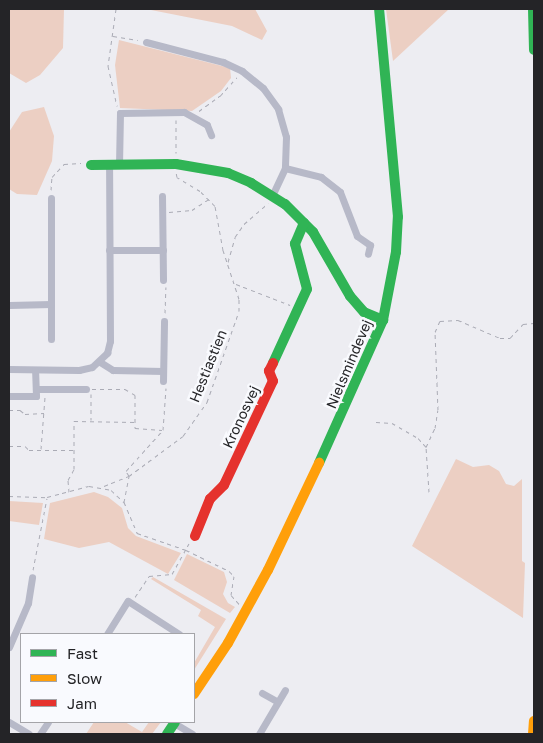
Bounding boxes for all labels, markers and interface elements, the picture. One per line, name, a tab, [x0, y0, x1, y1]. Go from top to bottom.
street label: Nielsmindevej	[323, 317, 375, 411]
street label: Hestiastien	[186, 327, 230, 405]
street label: Kronosvej	[219, 383, 263, 451]
legend	[20, 633, 195, 723]
text: Fast	[67, 644, 98, 662]
text: Slow	[67, 669, 102, 687]
text: Jam	[67, 694, 97, 712]

